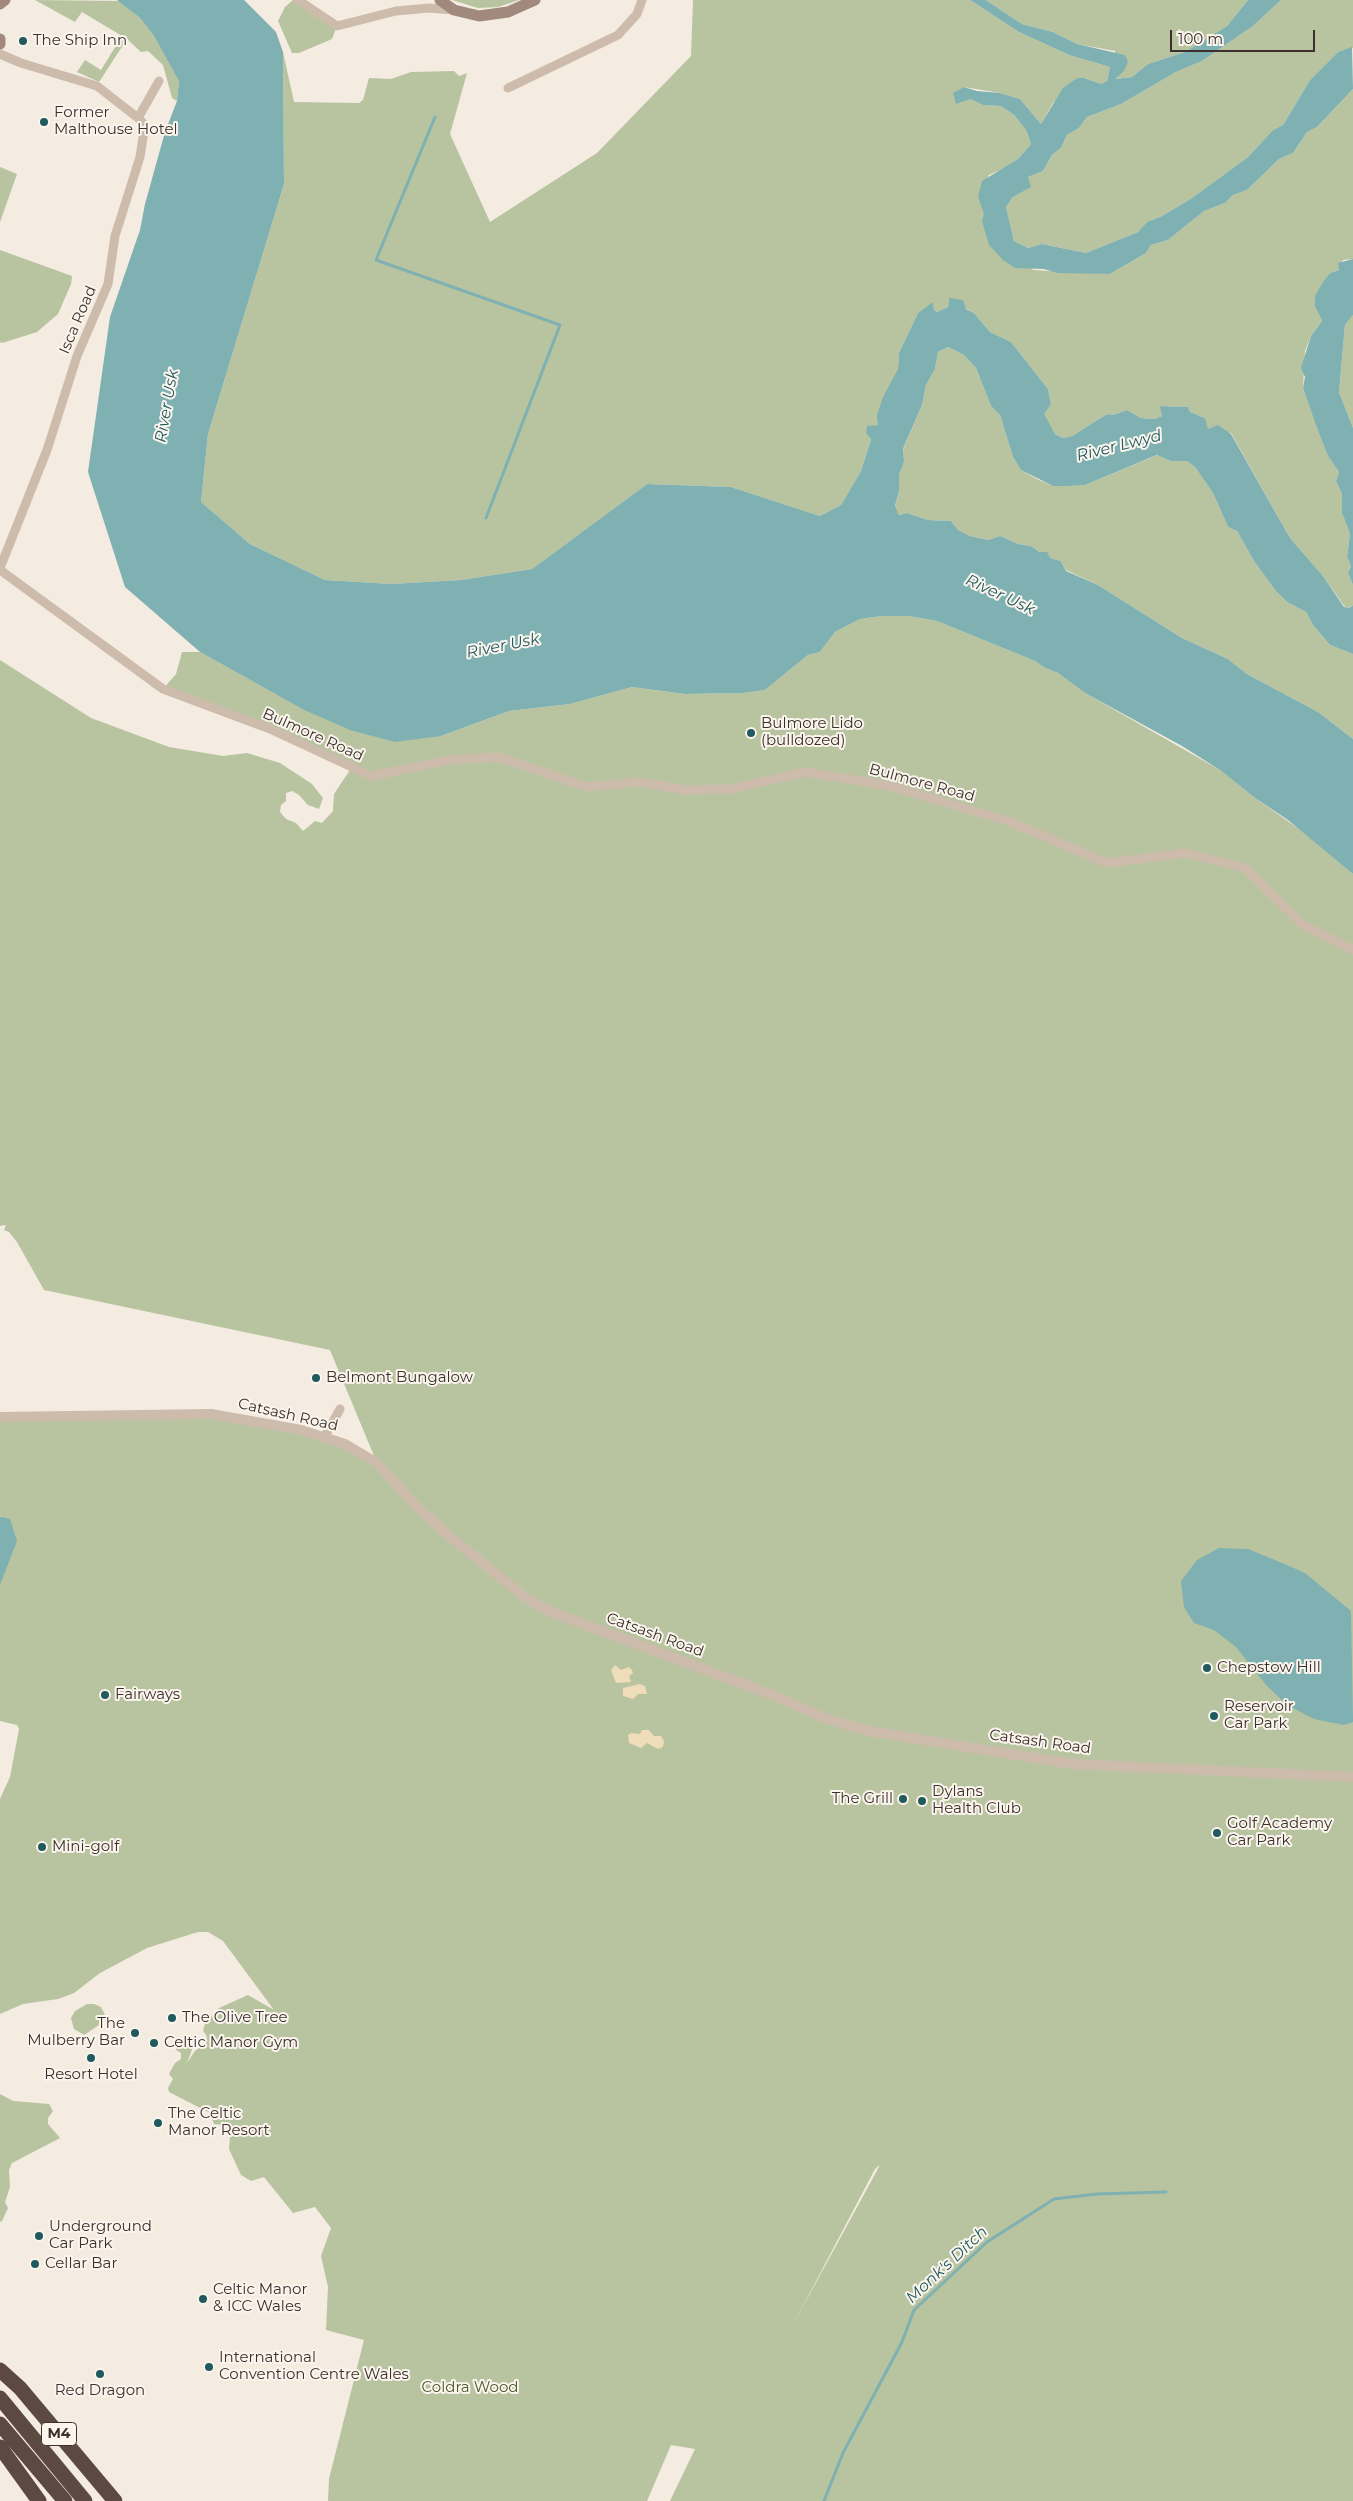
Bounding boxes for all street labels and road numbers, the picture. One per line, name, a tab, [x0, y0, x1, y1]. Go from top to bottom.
street label: Isca Road	[56, 283, 100, 357]
street label: Bulmore Road	[260, 705, 366, 765]
street label: Bulmore Road	[867, 760, 977, 806]
street label: Catsash Road	[236, 1395, 340, 1435]
street label: Catsash Road	[604, 1609, 706, 1661]
street label: Catsash Road	[988, 1726, 1092, 1758]
road number: M4	[42, 2422, 76, 2446]

